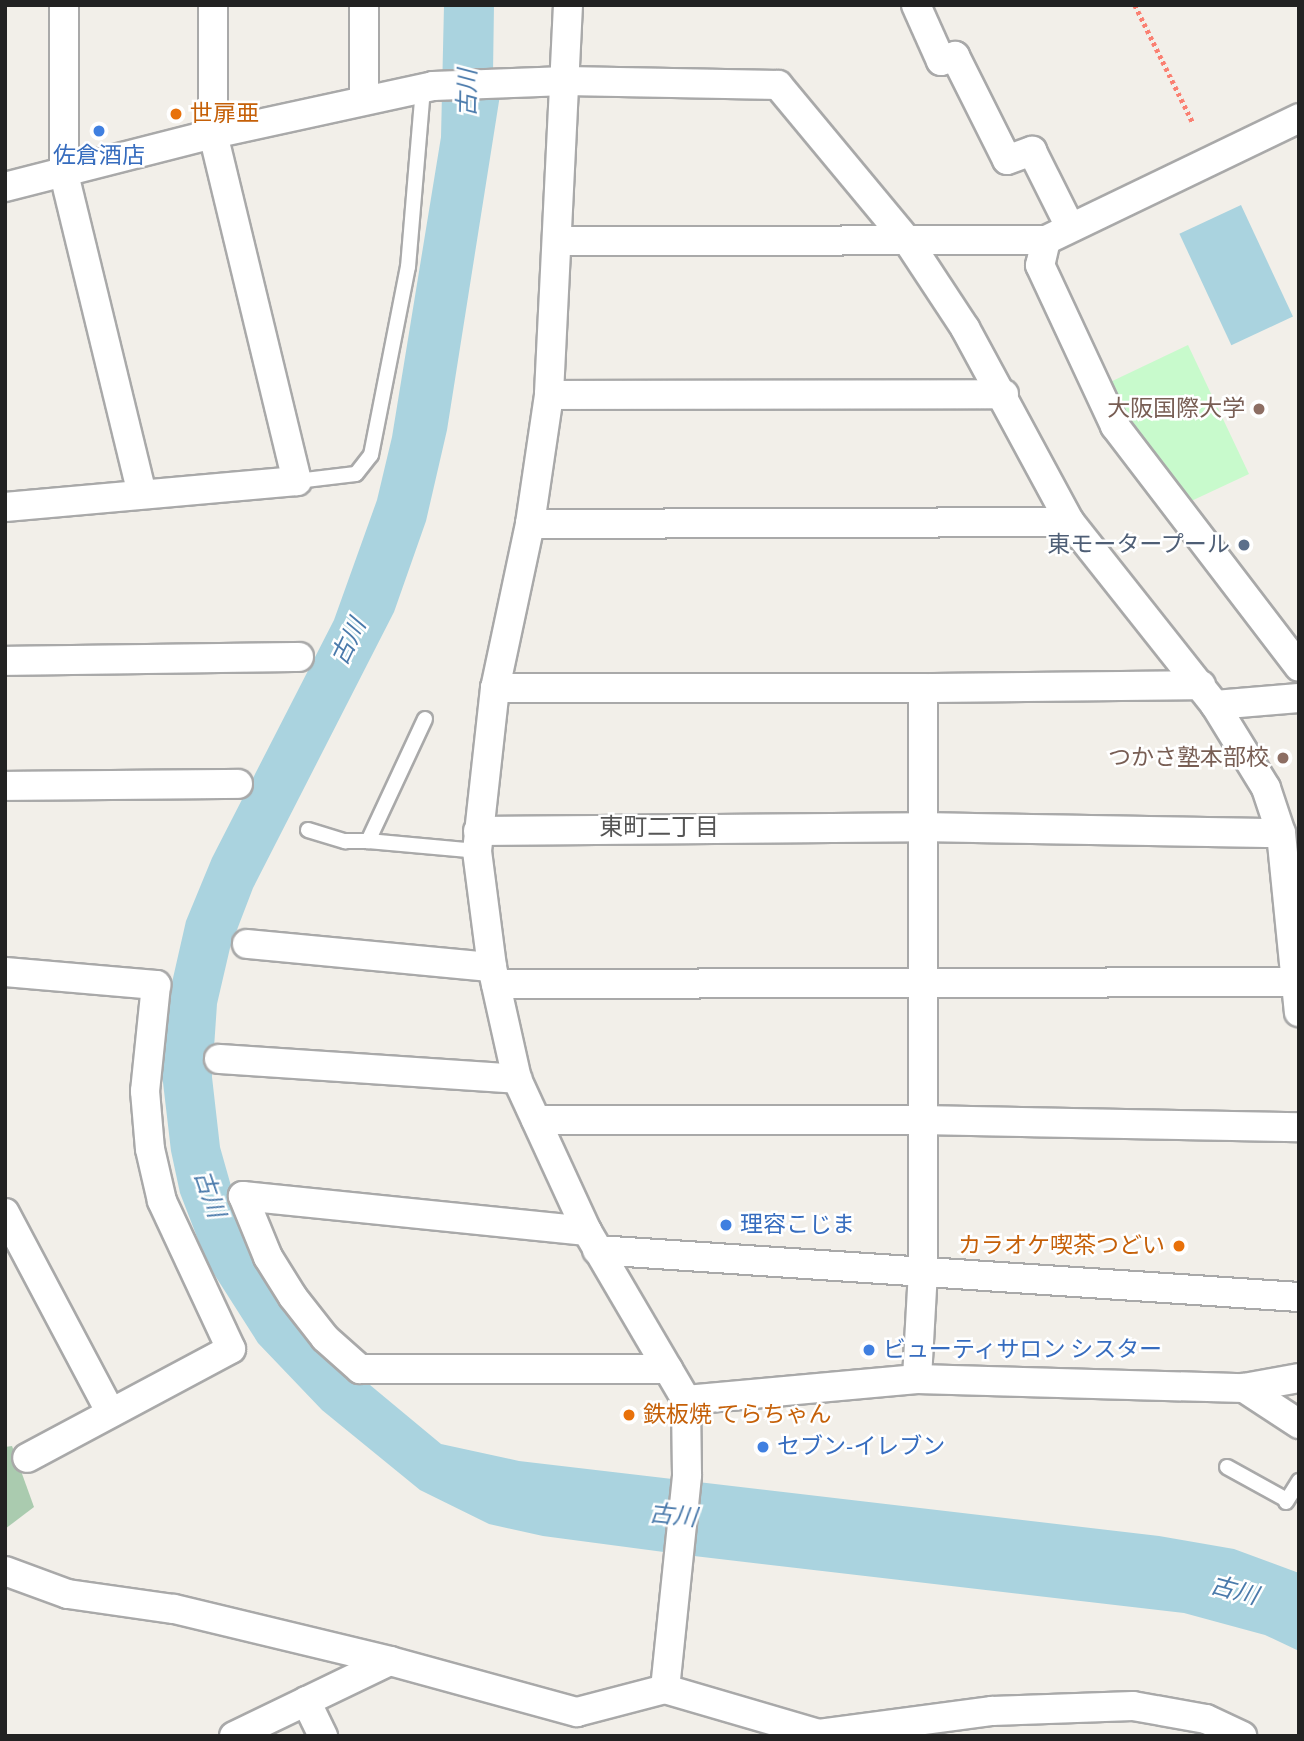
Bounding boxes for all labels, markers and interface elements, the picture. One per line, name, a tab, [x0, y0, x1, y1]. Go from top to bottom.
water label: 古川	[453, 69, 483, 117]
place label: 世扉亜	[190, 100, 259, 128]
marker: 世扉亜	[168, 106, 184, 122]
marker: 佐倉酒店	[91, 123, 107, 139]
place label: 佐倉酒店	[53, 142, 145, 170]
place label: 大阪国際大学	[1107, 395, 1245, 423]
marker: 大阪国際大学	[1251, 401, 1267, 417]
place label: 東モータープール	[1046, 531, 1230, 559]
marker: 東モータープール	[1236, 537, 1252, 553]
water label: 古川	[326, 614, 372, 670]
place label: つかさ塾本部校	[1108, 744, 1269, 772]
marker: つかさ塾本部校	[1275, 750, 1291, 766]
district label: 東町二丁目	[599, 814, 719, 842]
water label: 古川	[188, 1167, 230, 1221]
place label: 理容こじま	[740, 1211, 855, 1239]
marker: 理容こじま	[718, 1217, 734, 1233]
place label: カラオケ喫茶つどい	[958, 1232, 1165, 1260]
marker: カラオケ喫茶つどい	[1171, 1238, 1187, 1254]
place label: ビューティサロン シスター	[883, 1336, 1164, 1364]
marker: ビューティサロン シスター	[861, 1342, 877, 1358]
place label: 鉄板焼 てらちゃん	[643, 1401, 832, 1429]
marker: 鉄板焼 てらちゃん	[621, 1407, 637, 1423]
place label: セブン-イレブン	[777, 1433, 945, 1461]
marker: セブン-イレブン	[755, 1439, 771, 1455]
water label: 古川	[648, 1499, 698, 1533]
water label: 古川	[1207, 1571, 1261, 1611]

